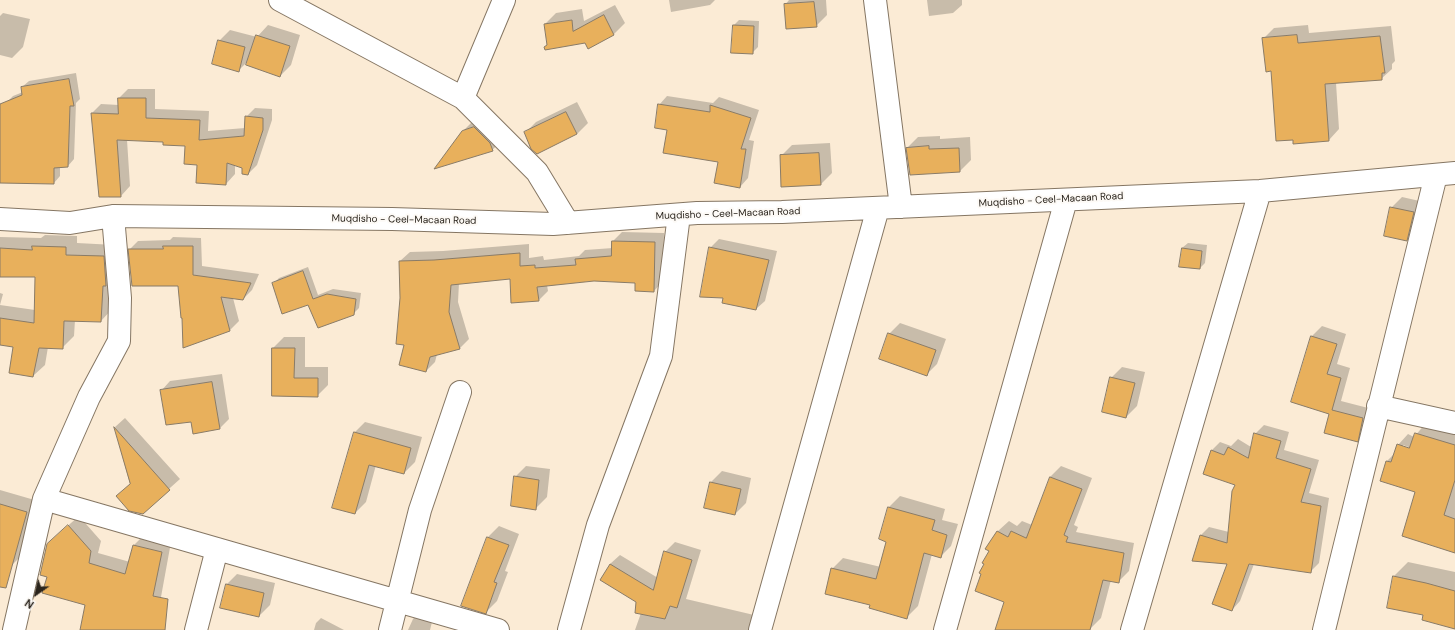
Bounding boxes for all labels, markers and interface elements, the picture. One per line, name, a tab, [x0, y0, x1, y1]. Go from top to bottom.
street label: Muqdisho - Ceel-Macaan Road	[978, 190, 1124, 210]
street label: Muqdisho - Ceel-Macaan Road	[655, 205, 801, 223]
street label: Muqdisho - Ceel-Macaan Road	[332, 213, 476, 227]
north arrow	[16, 574, 56, 614]
text: N	[22, 596, 37, 612]

